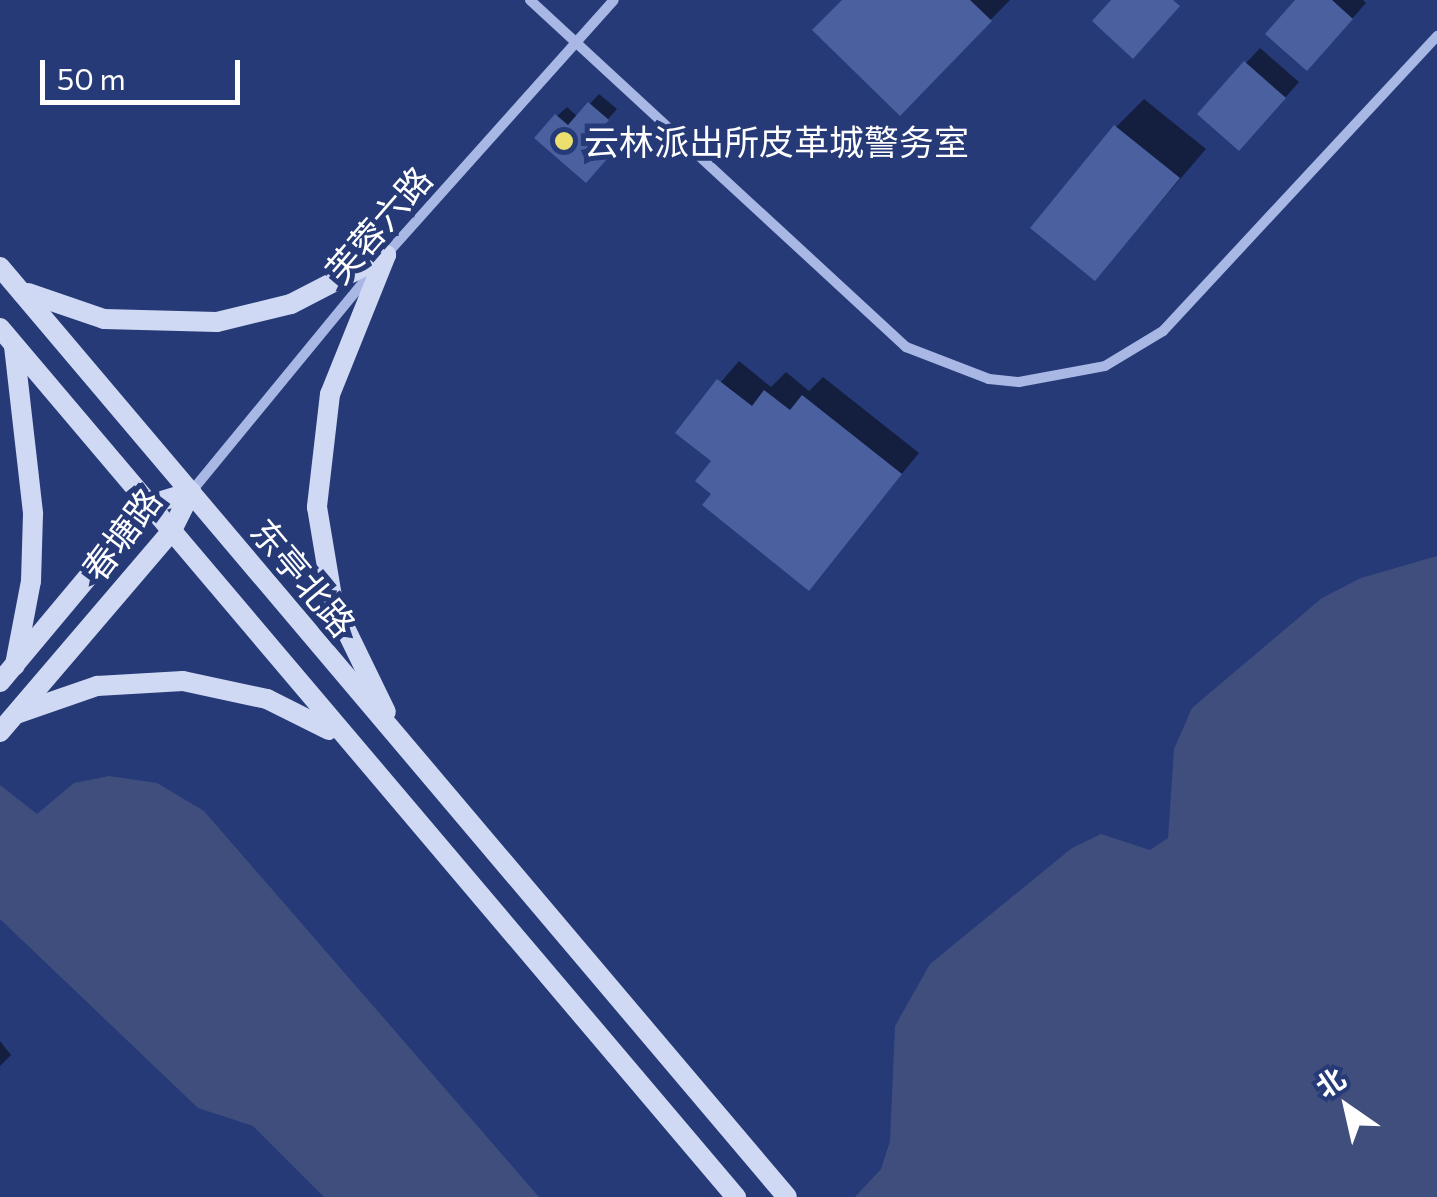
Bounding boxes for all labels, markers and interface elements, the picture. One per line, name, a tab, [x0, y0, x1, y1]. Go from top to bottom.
scale bar	[45, 40, 245, 102]
text: 50 m	[57, 59, 126, 96]
place label: 云林派出所皮革城警务室	[584, 120, 969, 162]
marker: 云林派出所皮革城警务室	[553, 130, 575, 152]
street label: 芙蓉六路	[316, 157, 440, 291]
street label: 春塘路	[73, 479, 169, 589]
street label: 东亭北路	[243, 510, 365, 644]
north arrow	[1297, 1057, 1397, 1157]
text: 北	[1309, 1060, 1351, 1104]

